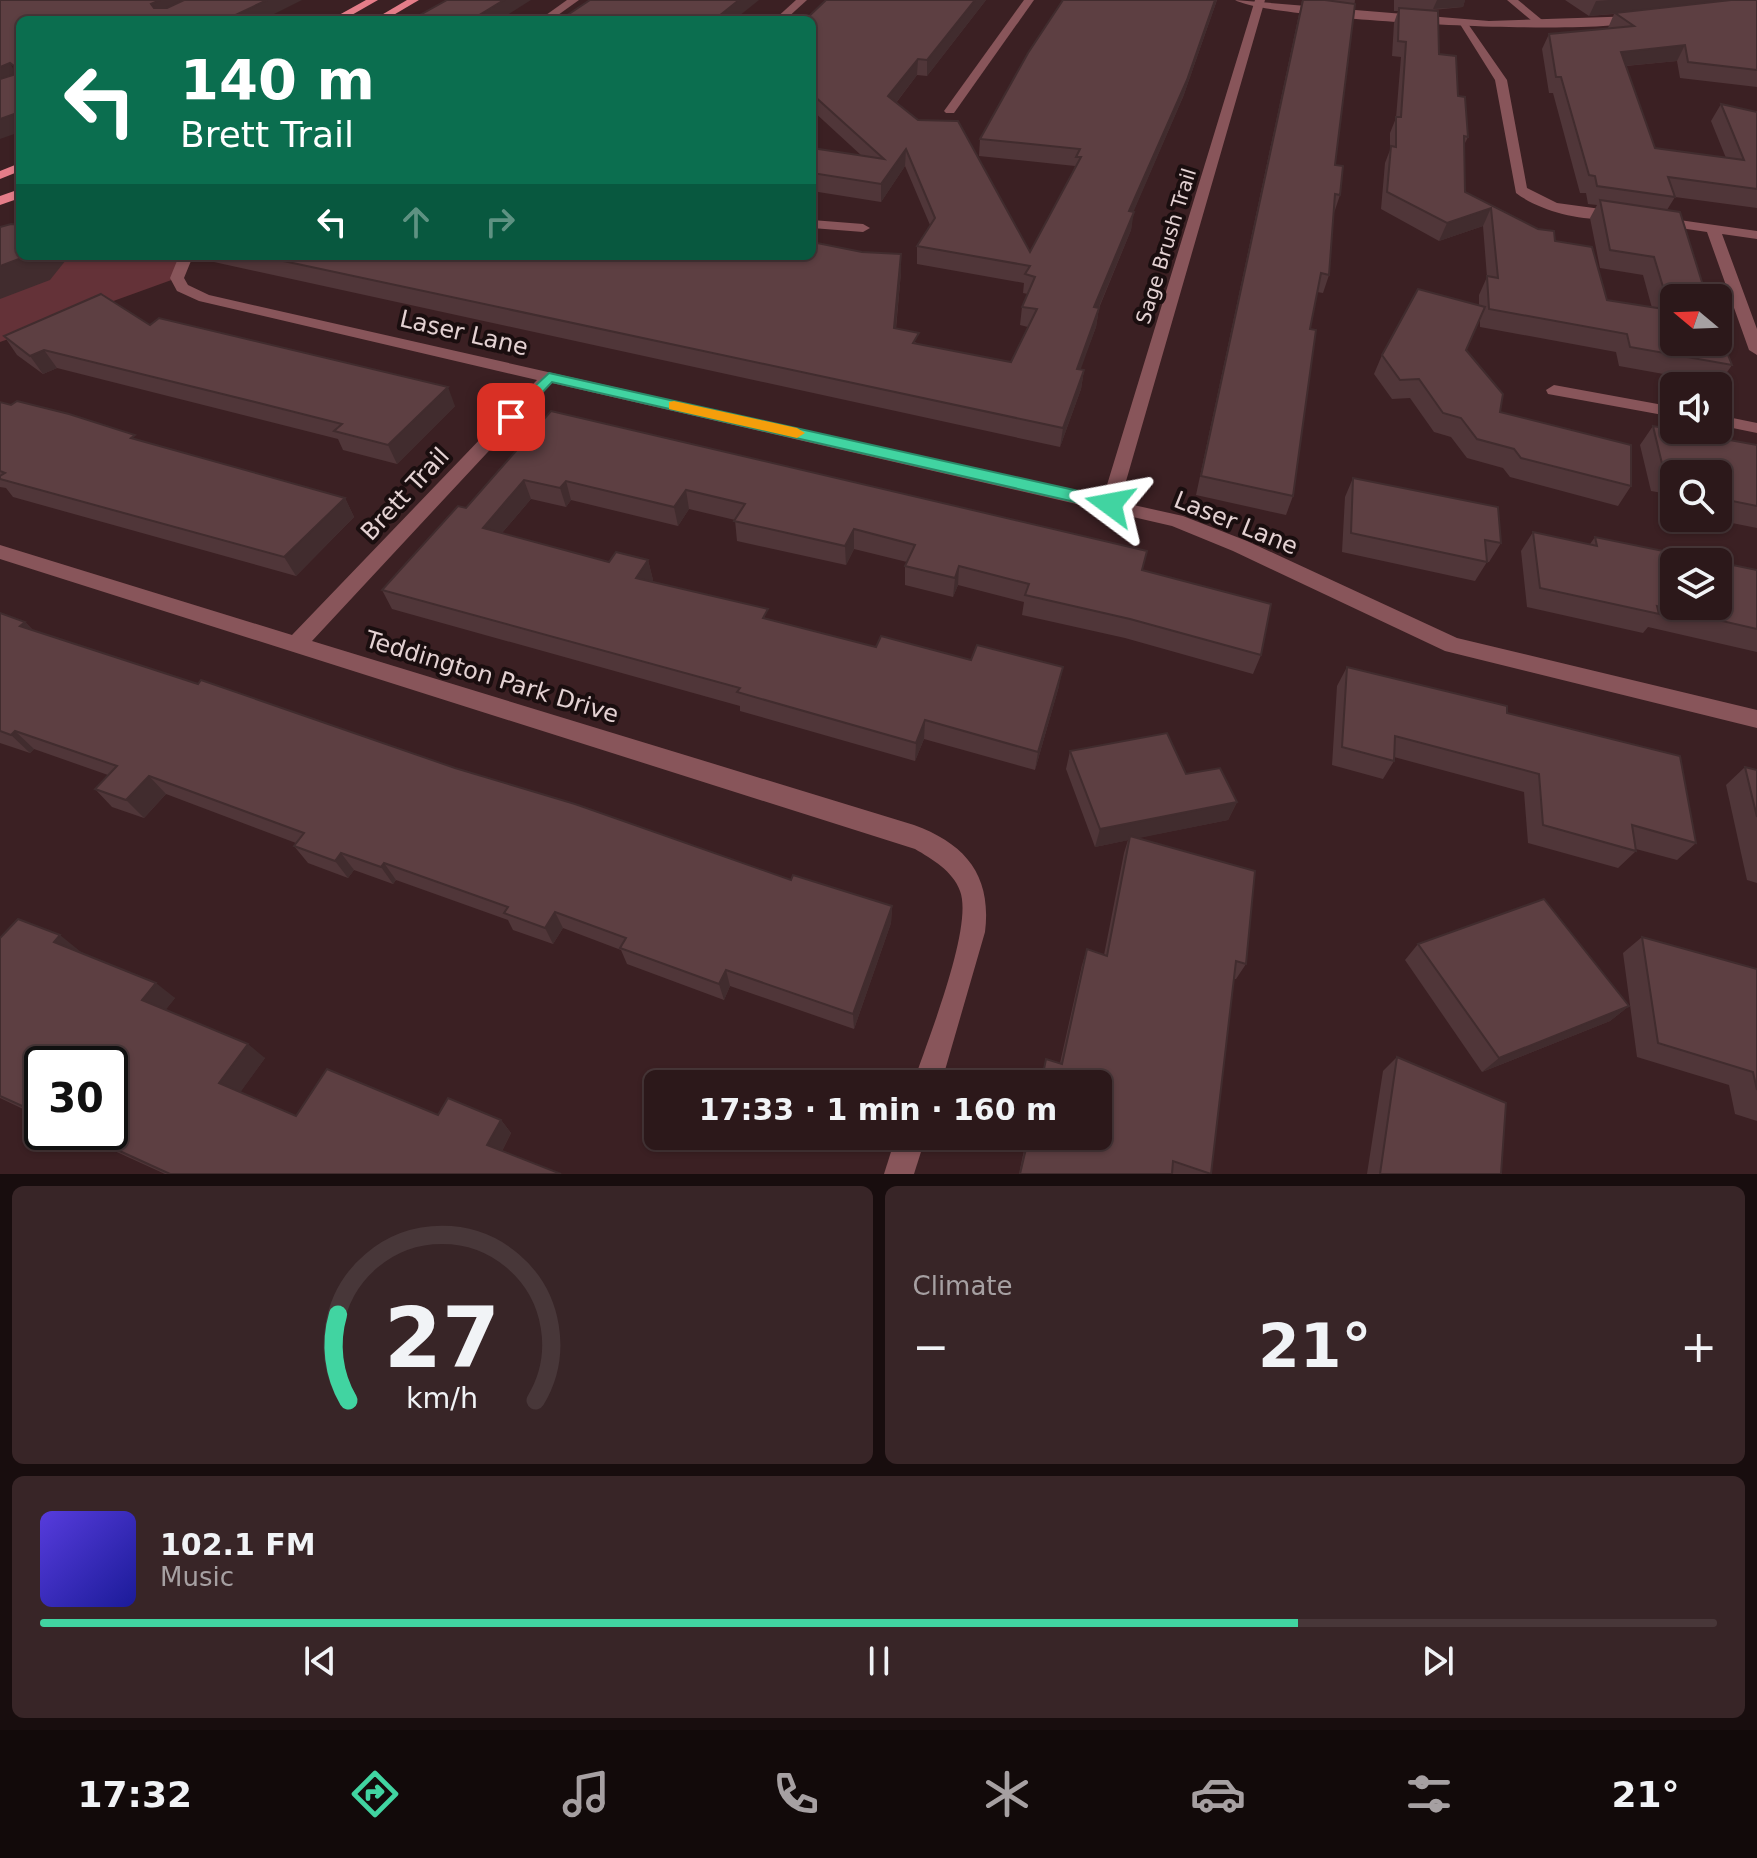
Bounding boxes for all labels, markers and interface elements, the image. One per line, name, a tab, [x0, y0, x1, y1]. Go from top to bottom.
text: 140 m	[180, 47, 375, 112]
icon: left	[48, 48, 152, 152]
text: Brett Trail	[180, 114, 354, 155]
street label: Sage Brush Trail	[1131, 165, 1201, 327]
icon: left	[310, 200, 354, 244]
icon: ahead	[394, 200, 438, 244]
icon: right	[478, 200, 522, 244]
north arrow	[1660, 284, 1732, 356]
map controls	[1660, 284, 1732, 620]
street label: Laser Lane	[397, 305, 531, 361]
button: sound	[1660, 372, 1732, 444]
pin	[477, 383, 545, 451]
icon: arrive	[489, 395, 533, 439]
street label: Brett Trail	[355, 442, 455, 546]
button: search	[1660, 460, 1732, 532]
position arrow	[1068, 462, 1152, 546]
street label: Laser Lane	[1170, 486, 1302, 560]
button: layers	[1660, 548, 1732, 620]
street label: Teddington Park Drive	[361, 625, 622, 729]
speed limit sign: 30	[24, 1046, 128, 1150]
text: 17:33 · 1 min · 160 m	[699, 1092, 1057, 1127]
text: Climate	[913, 1271, 1013, 1301]
text: 27	[384, 1290, 500, 1387]
text: 21°	[1258, 1311, 1372, 1381]
text: −	[913, 1321, 949, 1372]
text: +	[1680, 1321, 1717, 1372]
text: km/h	[406, 1381, 478, 1415]
text: 102.1 FM	[160, 1527, 316, 1562]
text: Music	[160, 1562, 234, 1592]
icon: previous	[298, 1639, 342, 1683]
icon: pause	[857, 1639, 901, 1683]
icon: next	[1416, 1639, 1460, 1683]
icon: directions	[347, 1766, 403, 1822]
icon: music	[558, 1766, 614, 1822]
icon: phone	[768, 1766, 824, 1822]
icon: climate	[979, 1766, 1035, 1822]
icon: car	[1190, 1766, 1246, 1822]
icon: filters	[1401, 1766, 1457, 1822]
text: 17:32	[77, 1774, 192, 1815]
text: 21°	[1611, 1774, 1680, 1815]

